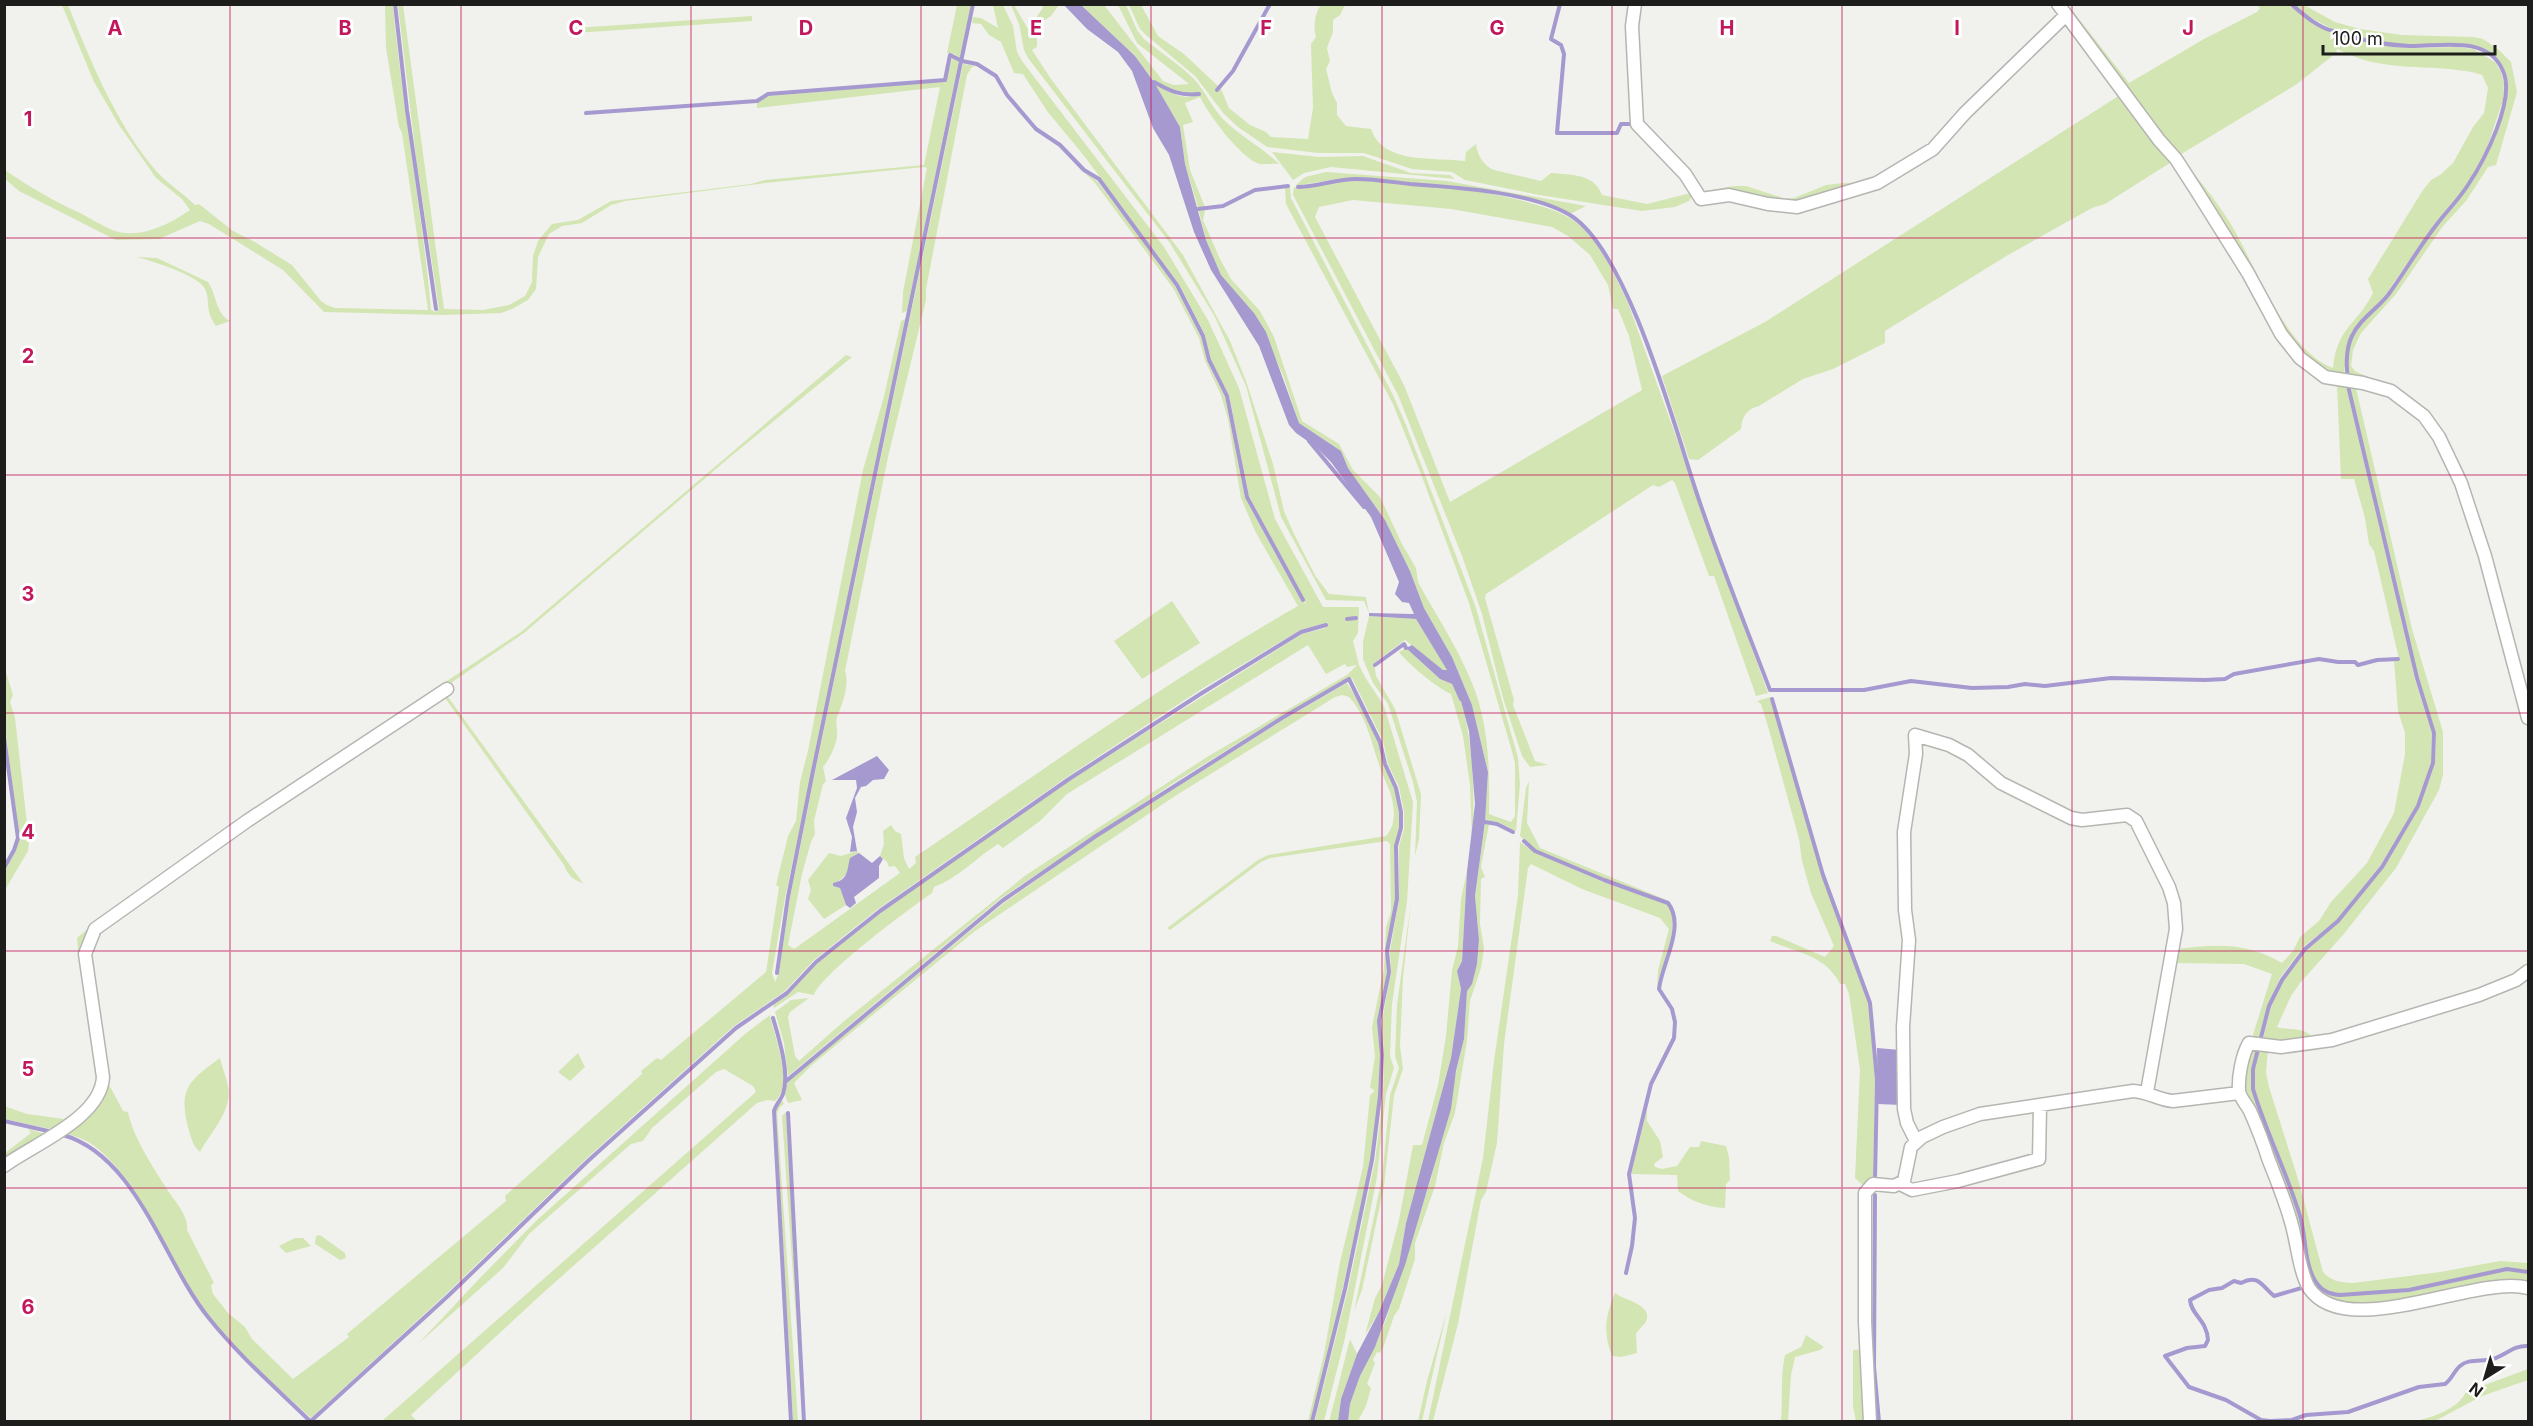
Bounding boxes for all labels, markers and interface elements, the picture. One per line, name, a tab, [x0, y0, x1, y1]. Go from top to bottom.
text: A	[108, 16, 123, 40]
text: B	[338, 16, 352, 40]
text: C	[569, 16, 583, 40]
text: D	[799, 16, 813, 40]
text: E	[1030, 16, 1042, 40]
text: F	[1260, 16, 1272, 40]
text: G	[1489, 16, 1505, 40]
text: H	[1720, 16, 1734, 40]
text: I	[1954, 16, 1960, 40]
text: J	[2182, 16, 2194, 40]
scale bar	[2323, 18, 2496, 56]
text: 100 m	[2332, 28, 2383, 49]
text: 1	[24, 107, 32, 131]
text: 2	[22, 344, 34, 368]
text: 3	[22, 582, 34, 606]
text: 4	[21, 820, 35, 844]
text: 5	[22, 1057, 34, 1081]
text: 6	[22, 1295, 35, 1319]
north arrow	[2455, 1348, 2515, 1408]
text: N	[2465, 1378, 2487, 1402]

